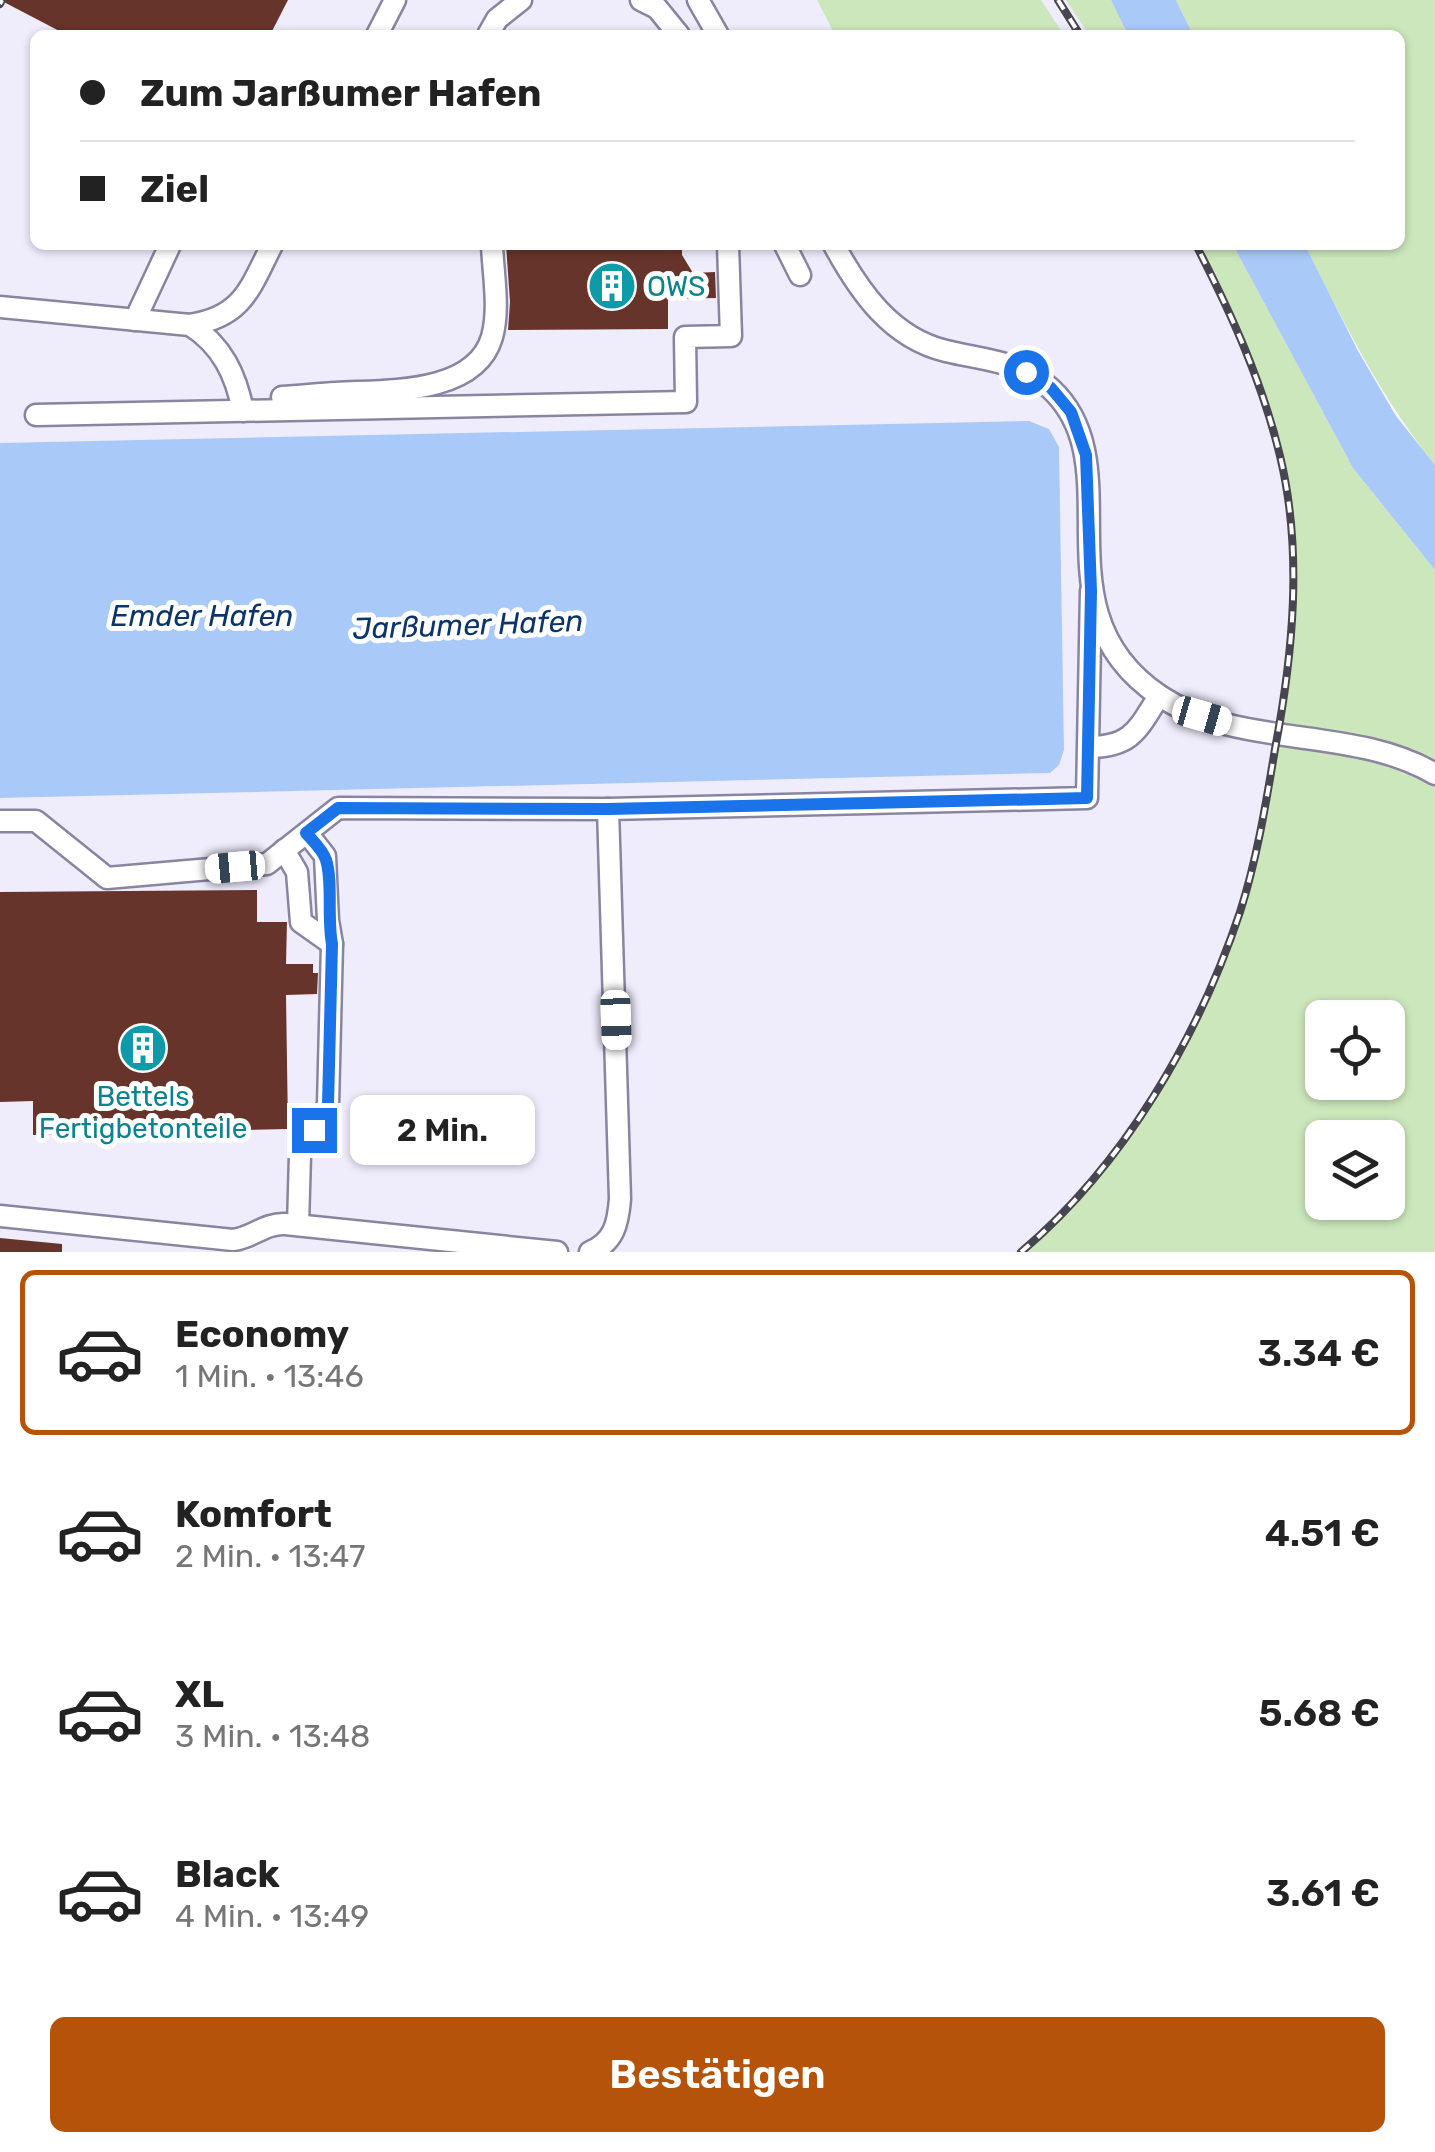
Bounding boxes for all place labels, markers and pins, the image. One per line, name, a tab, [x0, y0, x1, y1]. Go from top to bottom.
building icon: OWS	[586, 260, 638, 312]
place label: OWS	[647, 270, 705, 303]
building icon: Bettels Fertigbetonteile	[117, 1022, 169, 1074]
place label: Bettels Fertigbetonteile	[39, 1080, 247, 1145]

